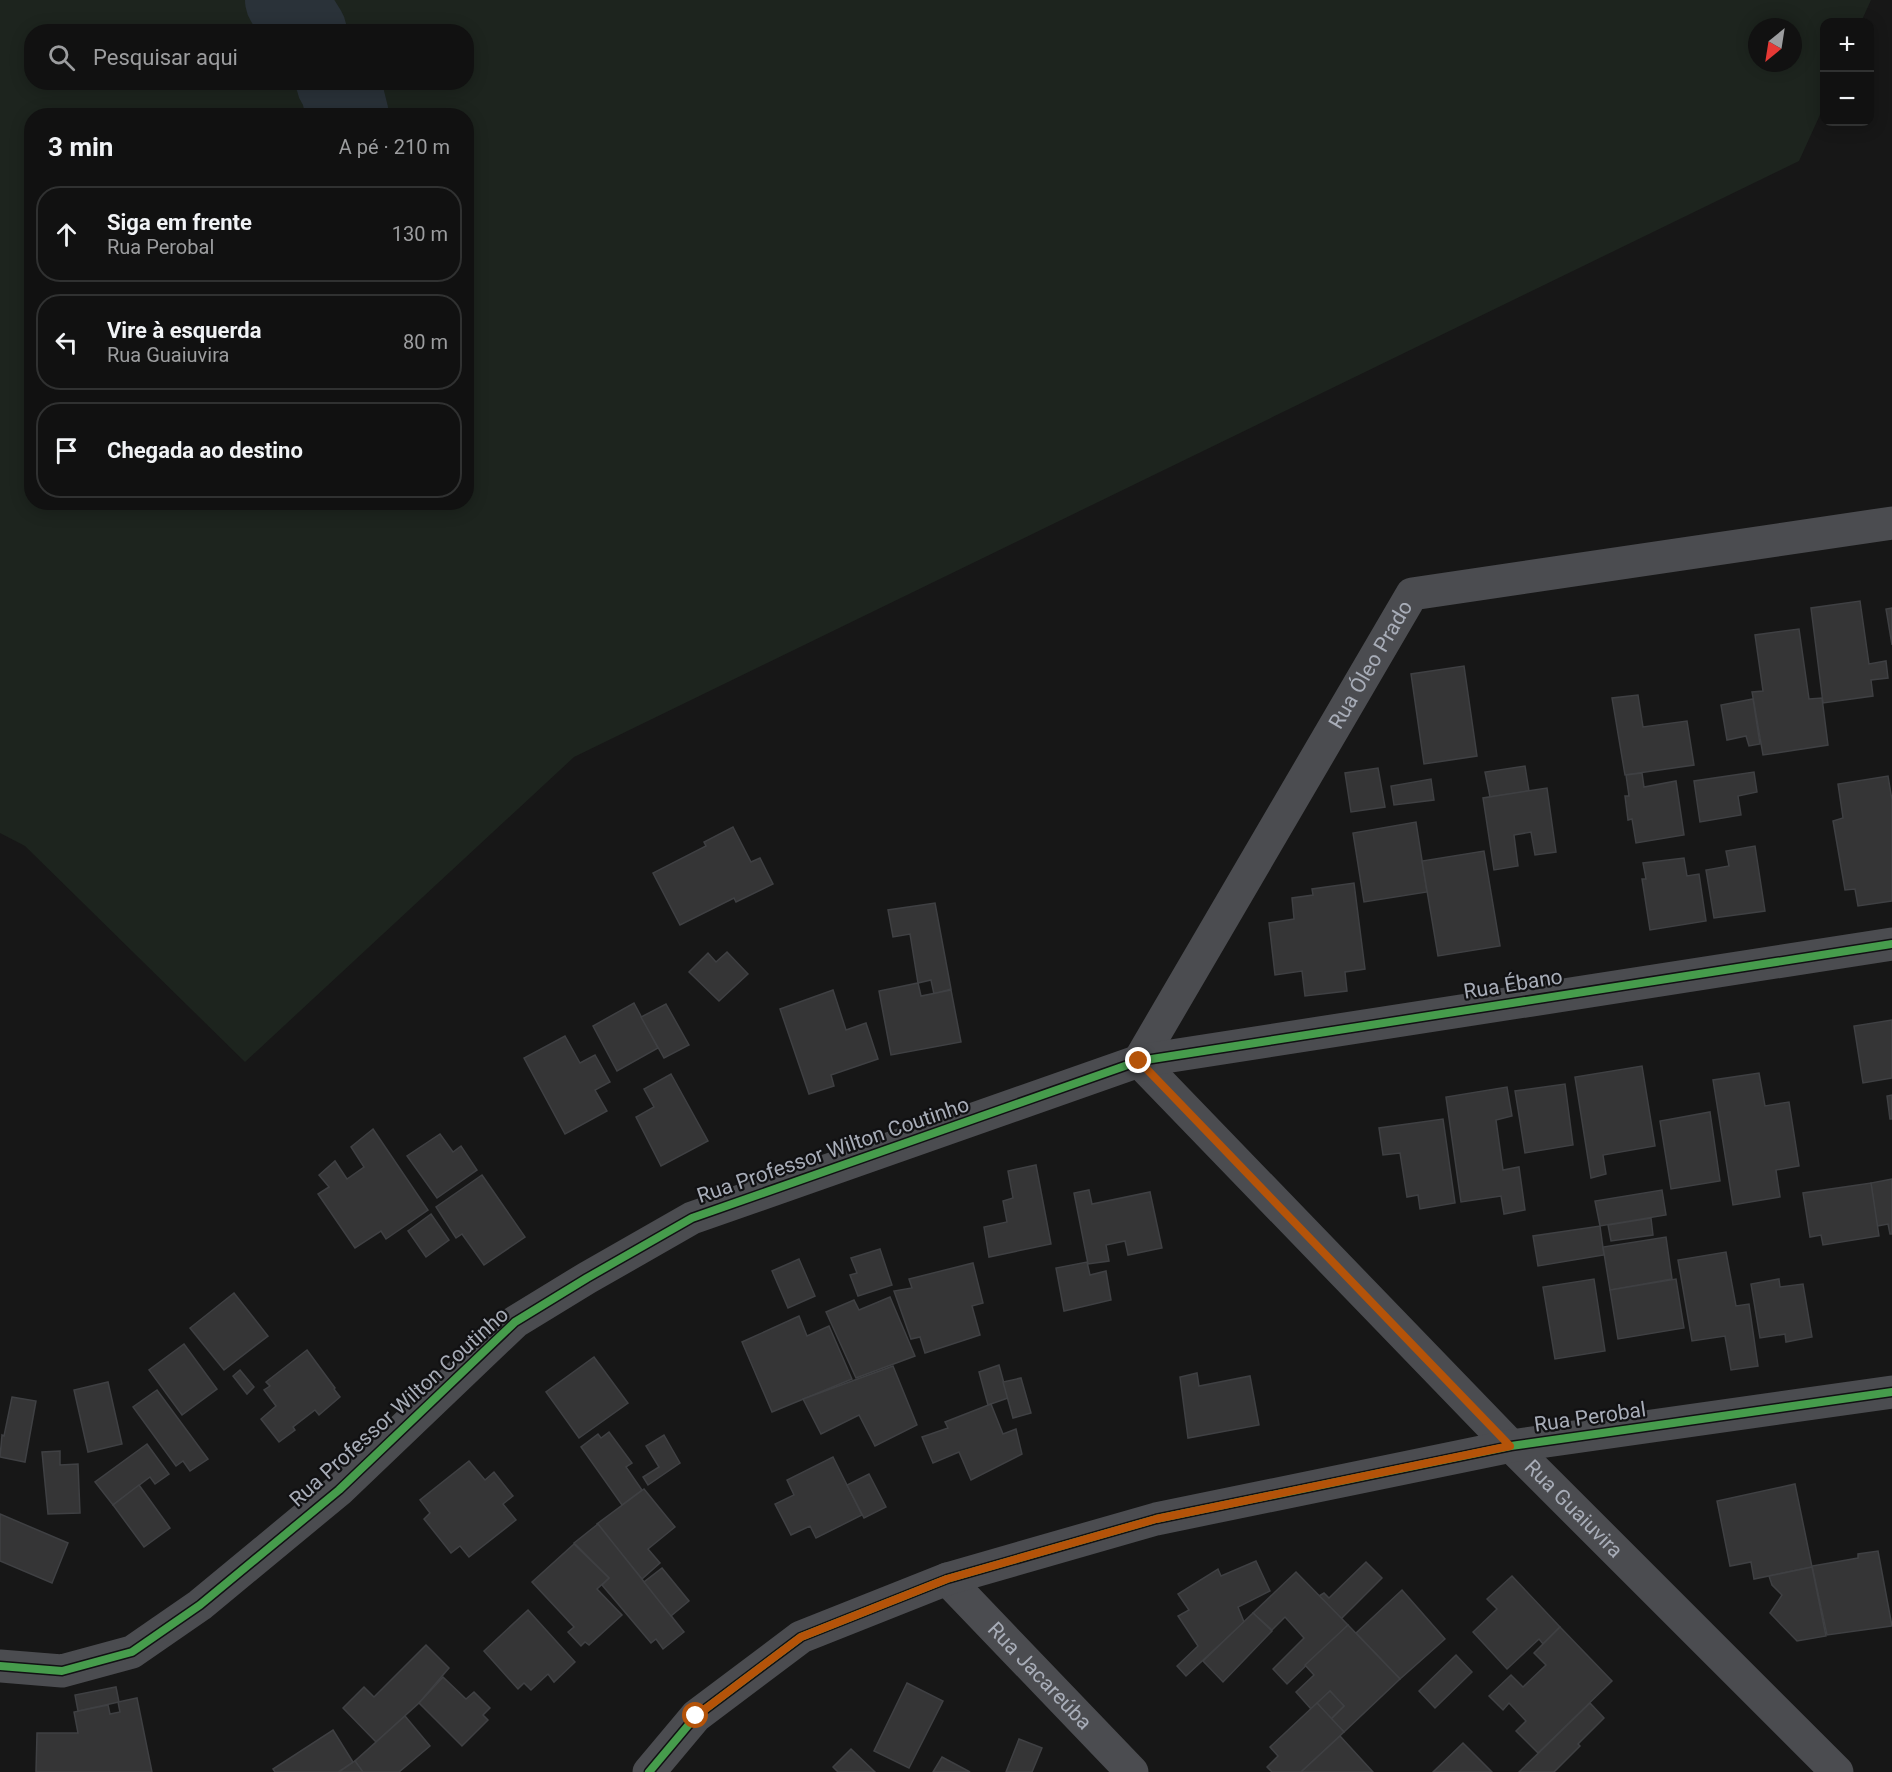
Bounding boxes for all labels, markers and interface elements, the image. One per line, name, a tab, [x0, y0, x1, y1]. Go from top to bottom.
north arrow	[1748, 18, 1802, 72]
map controls	[1820, 18, 1874, 126]
button: +	[1820, 18, 1874, 72]
search box	[24, 24, 474, 90]
icon: search	[45, 41, 78, 74]
text: Pesquisar aqui	[93, 45, 238, 70]
button: −	[1820, 72, 1874, 126]
text: 3 min	[48, 132, 113, 162]
text: A pé · 210 m	[339, 135, 450, 159]
text: Siga em frente	[107, 210, 252, 235]
icon: ahead	[50, 218, 83, 251]
text: 130 m	[392, 222, 448, 246]
text: Rua Perobal	[107, 235, 214, 259]
text: Vire à esquerda	[107, 318, 261, 343]
icon: left	[50, 326, 83, 359]
text: 80 m	[403, 330, 448, 354]
text: Rua Guaiuvira	[107, 343, 229, 367]
icon: arrive	[50, 434, 83, 467]
text: Chegada ao destino	[107, 438, 303, 463]
street label: Rua Óleo Prado	[1324, 596, 1417, 733]
street label: Rua Ébano	[1462, 964, 1564, 1004]
route end	[1125, 1047, 1151, 1073]
street label: Rua Professor Wilton Coutinho	[694, 1092, 972, 1208]
street label: Rua Professor Wilton Coutinho	[285, 1302, 513, 1512]
street label: Rua Perobal	[1533, 1397, 1647, 1437]
street label: Rua Guaiuvira	[1520, 1455, 1628, 1563]
street label: Rua Jacareúba	[983, 1617, 1097, 1734]
route start	[682, 1702, 708, 1728]

